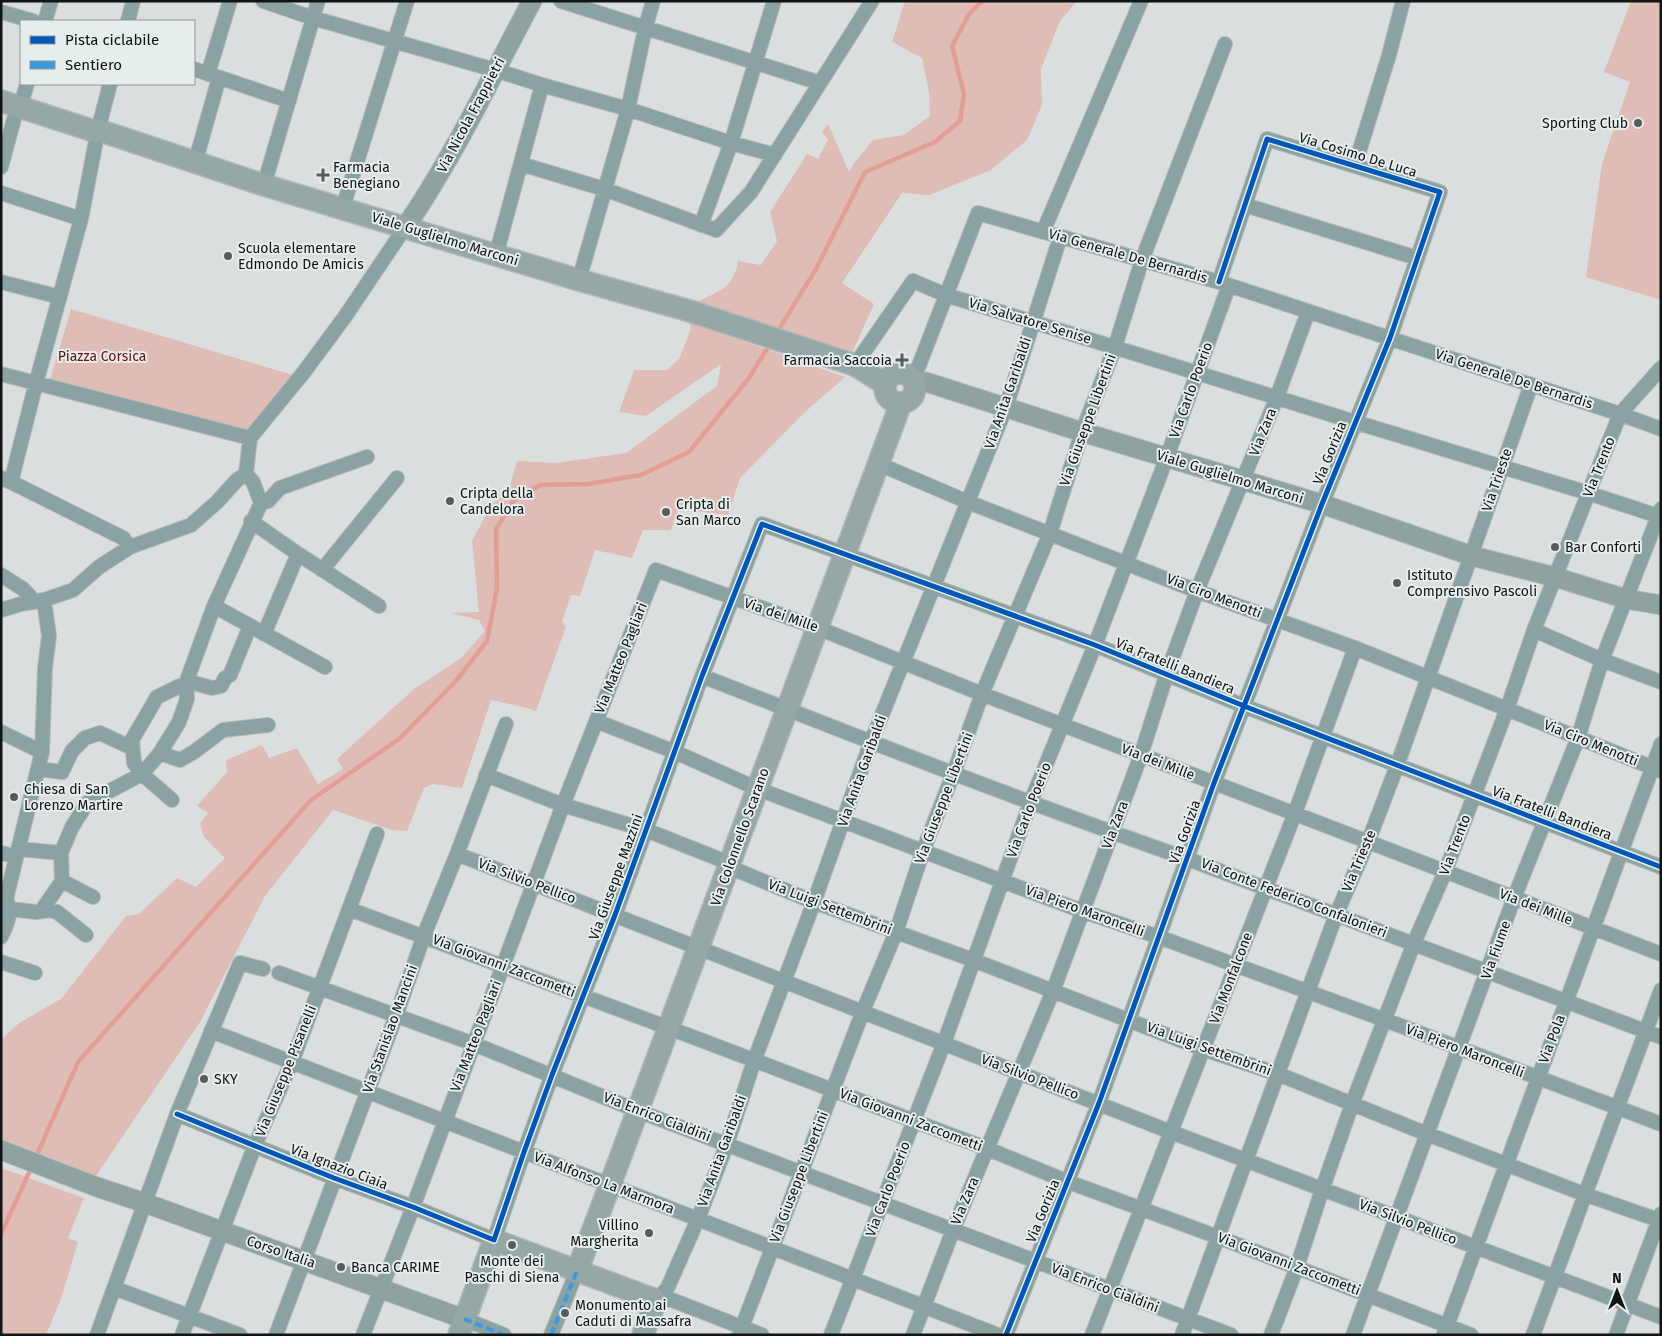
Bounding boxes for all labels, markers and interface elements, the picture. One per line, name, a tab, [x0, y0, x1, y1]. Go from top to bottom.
legend	[20, 20, 195, 85]
text: Pista ciclabile	[65, 31, 159, 49]
street label: Via Nicola Frappietri	[433, 54, 509, 176]
text: Sentiero	[65, 56, 122, 74]
place label: Sporting Club	[1542, 115, 1628, 132]
marker: Sporting Club	[1632, 117, 1644, 129]
street label: Via Cosimo De Luca	[1297, 129, 1419, 181]
place label: Farmacia Benegiano	[333, 159, 400, 192]
marker: Farmacia Benegiano	[317, 169, 329, 181]
street label: Viale Guglielmo Marconi	[369, 209, 521, 269]
street label: Via Generale De Bernardis	[1047, 225, 1210, 287]
place label: Scuola elementare Edmondo De Amicis	[238, 240, 364, 273]
marker: Scuola elementare Edmondo De Amicis	[222, 250, 234, 262]
street label: Via Salvatore Senise	[967, 294, 1093, 348]
street label: Via Anita Garibaldi	[981, 335, 1035, 451]
street label: Via Carlo Poerio	[1166, 340, 1216, 440]
street label: Via Generale De Bernardis	[1433, 345, 1595, 413]
park label: Piazza Corsica	[58, 348, 146, 365]
place label: Farmacia Saccoia	[784, 352, 892, 369]
street label: Via Giuseppe Libertini	[1056, 352, 1120, 488]
marker: Farmacia Saccoia	[896, 354, 908, 366]
street label: Via Zara	[1246, 405, 1280, 459]
street label: Via Gorizia	[1310, 419, 1350, 487]
street label: Via Trento	[1579, 434, 1619, 500]
street label: Via Trieste	[1478, 446, 1516, 514]
street label: Viale Guglielmo Marconi	[1154, 447, 1306, 507]
place label: Cripta della Candelora	[460, 485, 533, 518]
marker: Cripta della Candelora	[444, 495, 456, 507]
place label: Cripta di San Marco	[676, 496, 741, 529]
marker: Cripta di San Marco	[660, 506, 672, 518]
place label: Bar Conforti	[1565, 539, 1641, 556]
marker: Bar Conforti	[1549, 541, 1561, 553]
place label: Istituto Comprensivo Pascoli	[1407, 567, 1537, 600]
street label: Via Ciro Menotti	[1164, 570, 1264, 622]
marker: Istituto Comprensivo Pascoli	[1391, 577, 1403, 589]
street label: Via dei Mille	[742, 594, 820, 636]
street label: Via Matteo Pagliari	[591, 600, 651, 716]
street label: Via Fratelli Bandiera	[1113, 634, 1237, 698]
street label: Via Anita Garibaldi	[834, 713, 890, 829]
street label: Via Ciro Menotti	[1541, 716, 1641, 770]
street label: Via Giuseppe Libertini	[911, 730, 977, 866]
street label: Via dei Mille	[1119, 740, 1197, 784]
street label: Via Carlo Poerio	[1003, 760, 1055, 860]
street label: Via Colonnello Scarano	[707, 766, 773, 908]
place label: Chiesa di San Lorenzo Martire	[24, 781, 123, 814]
street label: Via Fratelli Bandiera	[1490, 782, 1614, 844]
marker: Chiesa di San Lorenzo Martire	[8, 791, 20, 803]
street label: Via Zara	[1098, 798, 1132, 852]
street label: Via Gorizia	[1166, 798, 1204, 866]
street label: Via Giuseppe Mazzini	[585, 812, 647, 942]
street label: Via Trento	[1436, 812, 1474, 878]
street label: Via Trieste	[1338, 827, 1380, 895]
street label: Via Silvio Pellico	[476, 855, 578, 907]
street label: Via Conte Federico Confalonieri	[1199, 855, 1389, 941]
street label: Via Luigi Settembrini	[766, 876, 894, 938]
street label: Via Piero Maroncelli	[1023, 882, 1147, 940]
street label: Via dei Mille	[1497, 885, 1575, 929]
street label: Via Fiume	[1478, 918, 1514, 982]
street label: Via Monfalcone	[1206, 930, 1256, 1026]
street label: Via Giovanni Zaccometti	[430, 931, 578, 1001]
street label: Via Stanislao Mancini	[359, 963, 421, 1095]
street label: Via Matteo Pagliari	[447, 978, 505, 1094]
street label: Via Giuseppe Pisanelli	[252, 1003, 320, 1139]
street label: Via Pola	[1535, 1012, 1569, 1066]
street label: Via Luigi Settembrini	[1144, 1019, 1274, 1079]
street label: Via Piero Maroncelli	[1403, 1021, 1527, 1081]
street label: Via Silvio Pellico	[979, 1051, 1081, 1103]
place label: SKY	[214, 1071, 238, 1088]
marker: SKY	[198, 1073, 210, 1085]
street label: Via Giovanni Zaccometti	[837, 1085, 985, 1155]
street label: Via Enrico Cialdini	[601, 1089, 713, 1145]
street label: Via Anita Garibaldi	[694, 1093, 750, 1209]
street label: Via Giuseppe Libertini	[766, 1109, 832, 1245]
street label: Via Carlo Poerio	[862, 1139, 914, 1239]
street label: Via Ignazio Ciaia	[288, 1141, 390, 1193]
street label: Via Alfonso La Marmora	[531, 1148, 677, 1218]
street label: Via Zara	[947, 1175, 983, 1227]
street label: Via Gorizia	[1023, 1177, 1063, 1245]
street label: Via Silvio Pellico	[1357, 1196, 1459, 1248]
place label: Villino Margherita	[570, 1217, 639, 1250]
marker: Villino Margherita	[643, 1227, 655, 1239]
street label: Via Giovanni Zaccometti	[1215, 1229, 1363, 1299]
street label: Corso Italia	[244, 1232, 318, 1272]
marker: Monte dei Paschi di Siena	[506, 1239, 518, 1251]
place label: Monte dei Paschi di Siena	[465, 1253, 560, 1286]
place label: Banca CARIME	[351, 1259, 440, 1276]
street label: Via Enrico Cialdini	[1049, 1260, 1161, 1316]
marker: Banca CARIME	[335, 1261, 347, 1273]
north arrow	[1592, 1266, 1642, 1316]
text: N	[1612, 1270, 1622, 1287]
place label: Monumento ai Caduti di Massafra	[575, 1297, 692, 1330]
marker: Monumento ai Caduti di Massafra	[559, 1307, 571, 1319]

